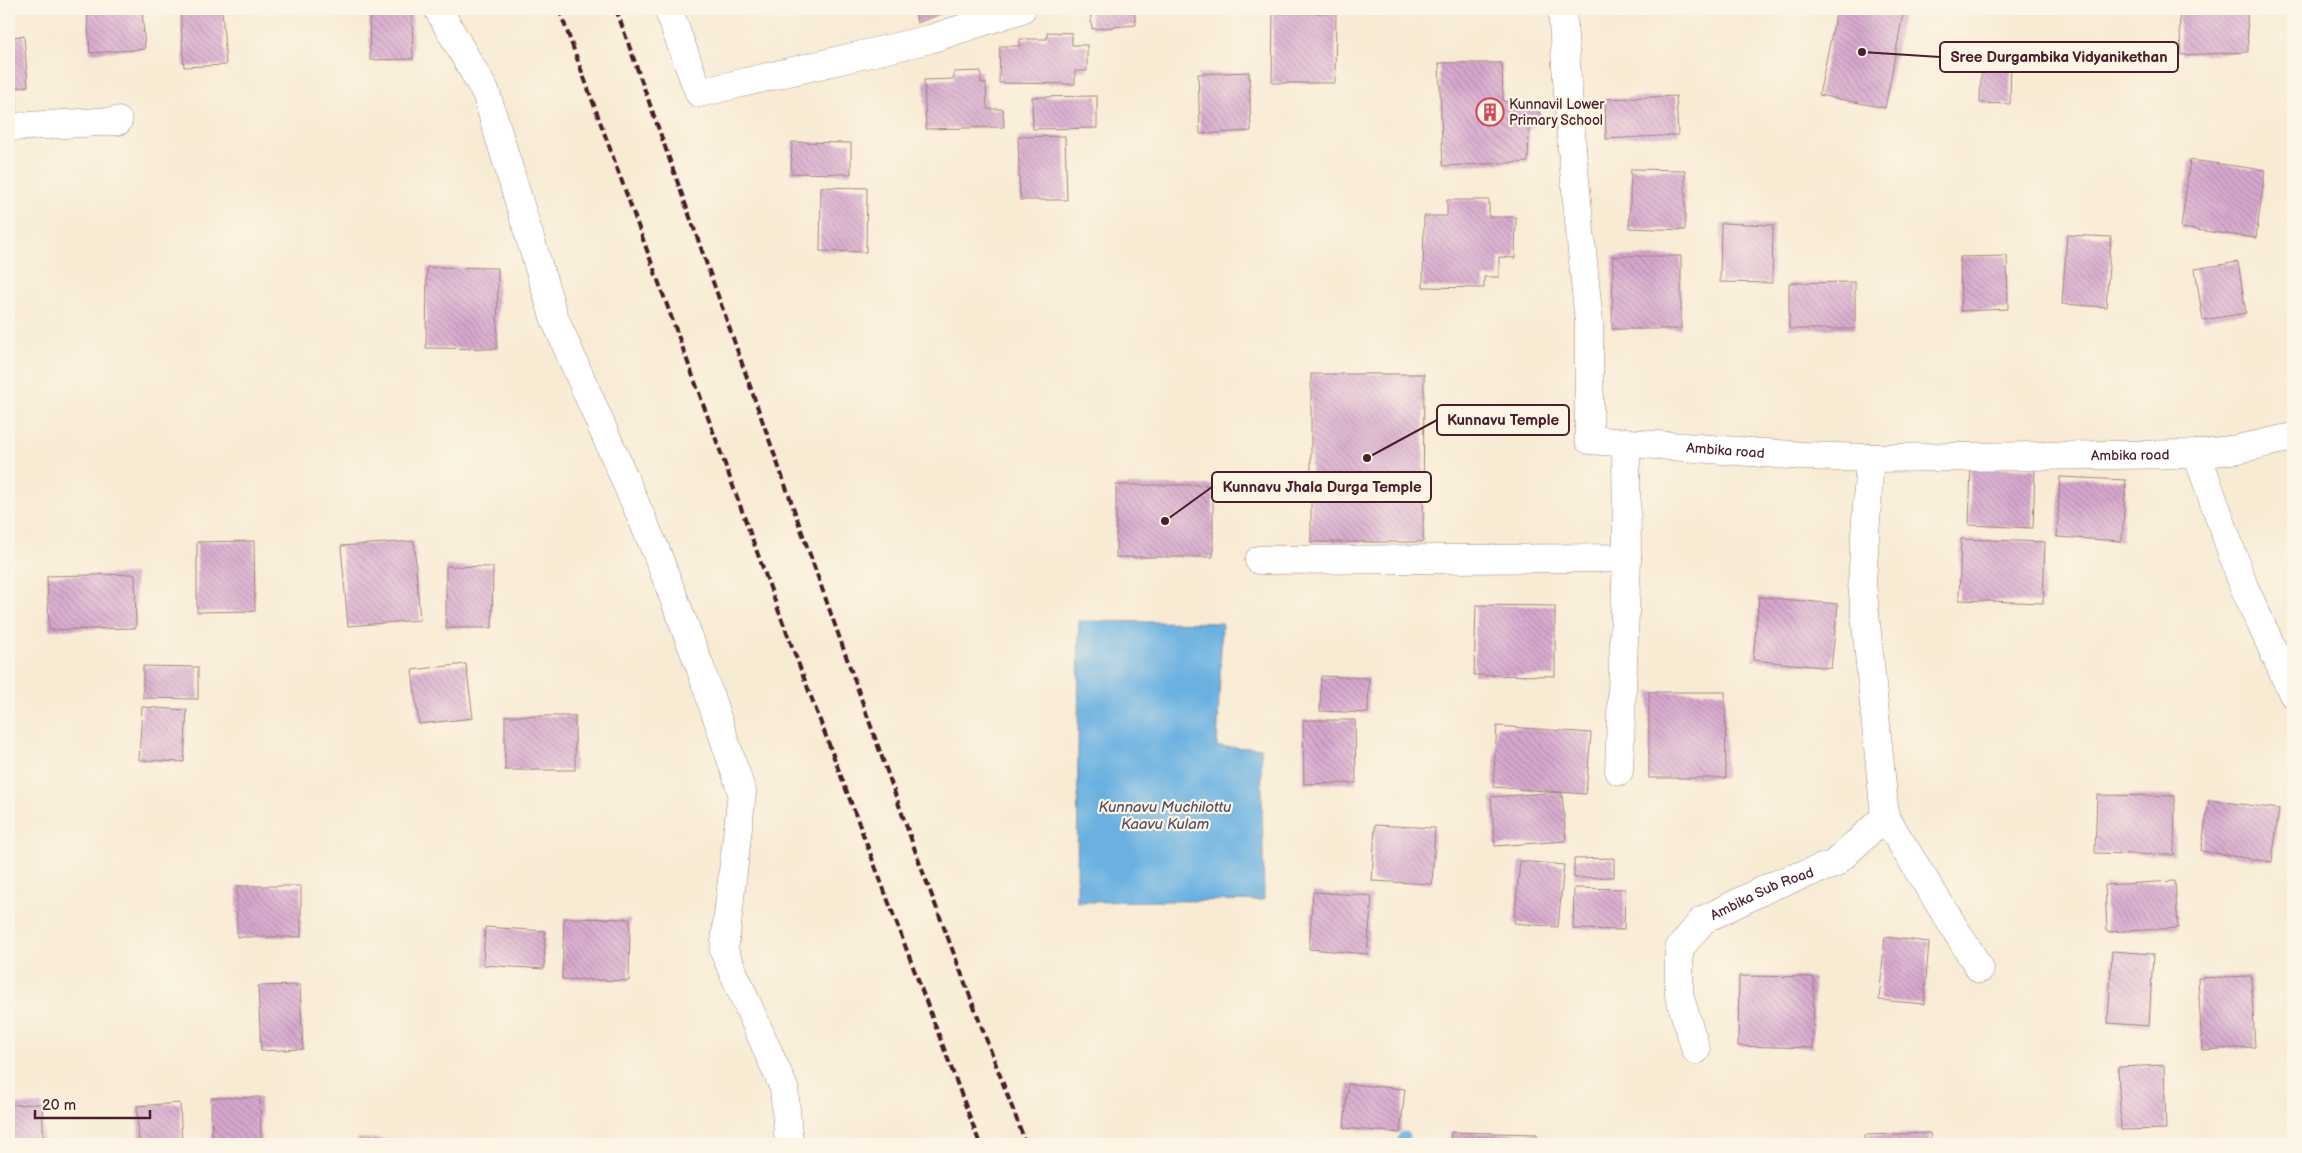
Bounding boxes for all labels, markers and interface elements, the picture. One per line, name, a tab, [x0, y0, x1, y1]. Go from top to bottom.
callout: Sree Durgambika Vidyanikethan	[1940, 42, 2178, 72]
text: Sree Durgambika Vidyanikethan	[1950, 48, 2168, 67]
place label: Kunnavil Lower Primary School	[1509, 96, 1605, 129]
building icon: Kunnavil Lower Primary School	[1475, 97, 1505, 127]
callout: Kunnavu Temple	[1437, 405, 1569, 435]
text: Kunnavu Temple	[1447, 411, 1559, 430]
street label: Ambika road	[1686, 439, 1765, 462]
street label: Ambika road	[2091, 446, 2170, 464]
callout: Kunnavu Jhala Durga Temple	[1212, 472, 1431, 502]
text: Kunnavu Jhala Durga Temple	[1222, 478, 1422, 497]
water label: Kunnavu Muchilottu Kaavu Kulam	[1099, 798, 1232, 834]
street label: Ambika Sub Road	[1707, 863, 1816, 924]
scale bar	[35, 1088, 150, 1120]
text: 20 m	[42, 1096, 76, 1115]

